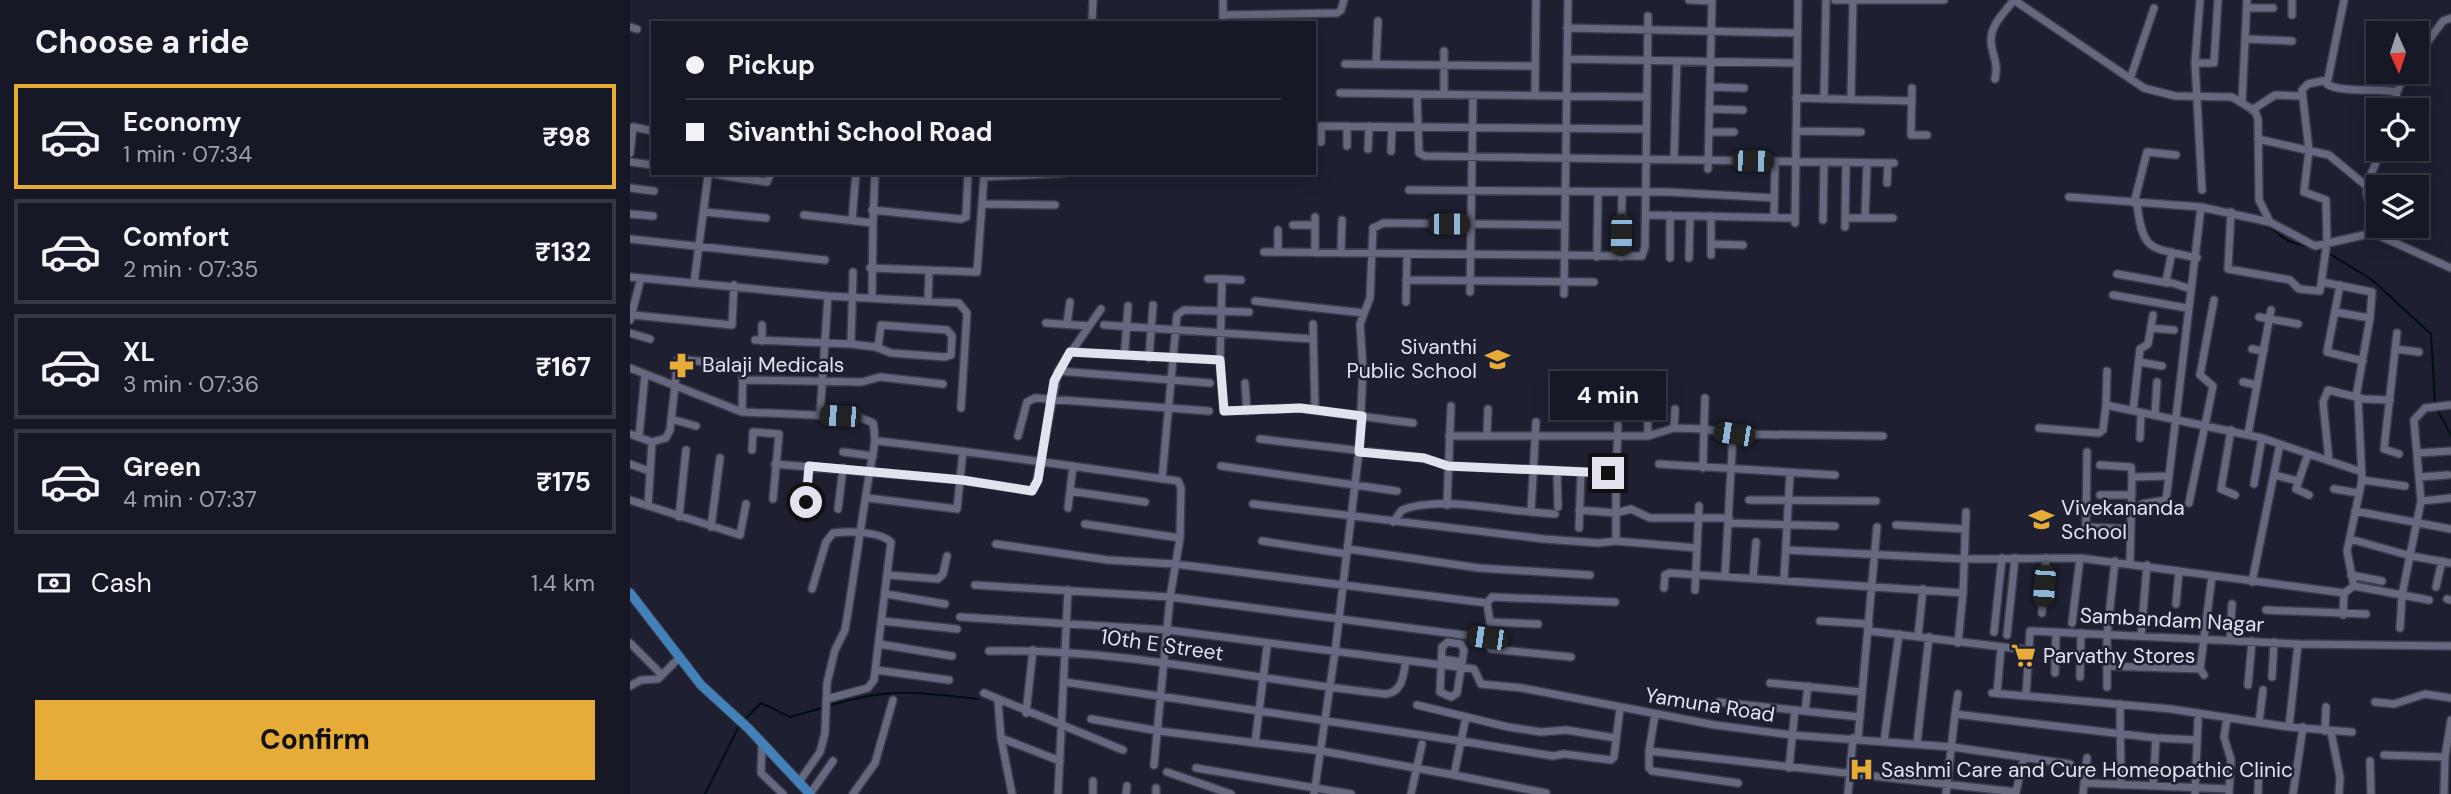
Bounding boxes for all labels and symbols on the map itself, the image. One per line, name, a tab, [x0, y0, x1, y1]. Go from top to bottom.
north arrow	[2366, 21, 2429, 84]
car	[1732, 150, 1775, 172]
car	[1429, 214, 1471, 235]
car	[1611, 214, 1632, 256]
place label: Sivanthi Public School	[1346, 333, 1477, 385]
school or university icon: Sivanthi Public School	[1483, 345, 1511, 373]
pharmacy icon: Balaji Medicals	[668, 351, 696, 379]
place label: Balaji Medicals	[702, 351, 844, 379]
callout: 4 min	[1550, 372, 1666, 420]
car	[819, 404, 862, 428]
car	[1712, 420, 1757, 448]
route end	[1592, 457, 1624, 489]
route start	[790, 486, 822, 518]
place label: Vivekananda School	[2061, 494, 2185, 546]
school or university icon: Vivekananda School	[2027, 506, 2055, 534]
car	[2033, 564, 2056, 608]
street label: Sambandam Nagar	[2079, 601, 2265, 639]
street label: 10th E Street	[1099, 623, 1225, 667]
car	[1465, 625, 1510, 651]
supermarket icon: Parvathy Stores	[2009, 642, 2037, 670]
place label: Parvathy Stores	[2043, 642, 2195, 670]
street label: Yamuna Road	[1643, 681, 1777, 729]
hospital icon: Sashmi Care and Cure Homeopathic Clinic	[1847, 756, 1875, 784]
place label: Sashmi Care and Cure Homeopathic Clinic	[1881, 756, 2293, 784]

